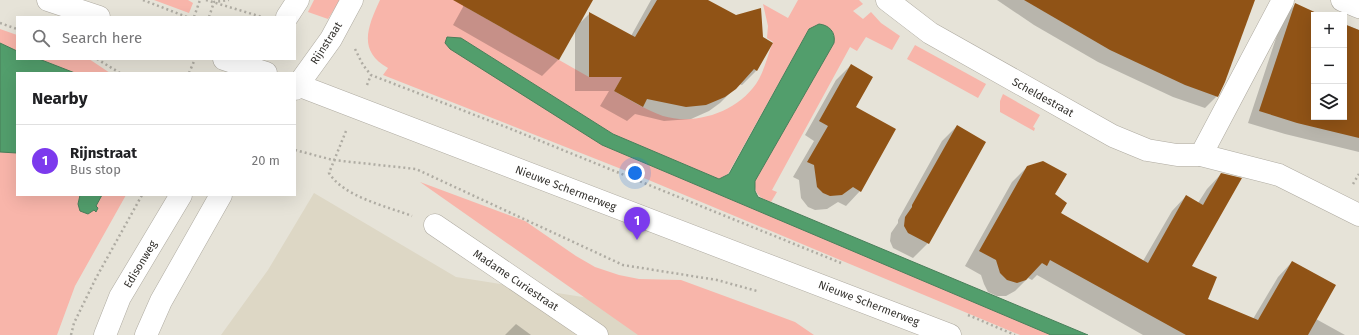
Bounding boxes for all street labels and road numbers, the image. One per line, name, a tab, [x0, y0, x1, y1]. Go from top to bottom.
street label: Rijnstraat	[308, 20, 345, 67]
street label: Scheldestraat	[1010, 75, 1076, 120]
street label: Nieuwe Schermerweg	[514, 163, 618, 214]
street label: Edisonweg	[121, 238, 160, 290]
street label: Madame Curiestraat	[471, 247, 561, 314]
street label: Nieuwe Schermerweg	[817, 278, 921, 329]

